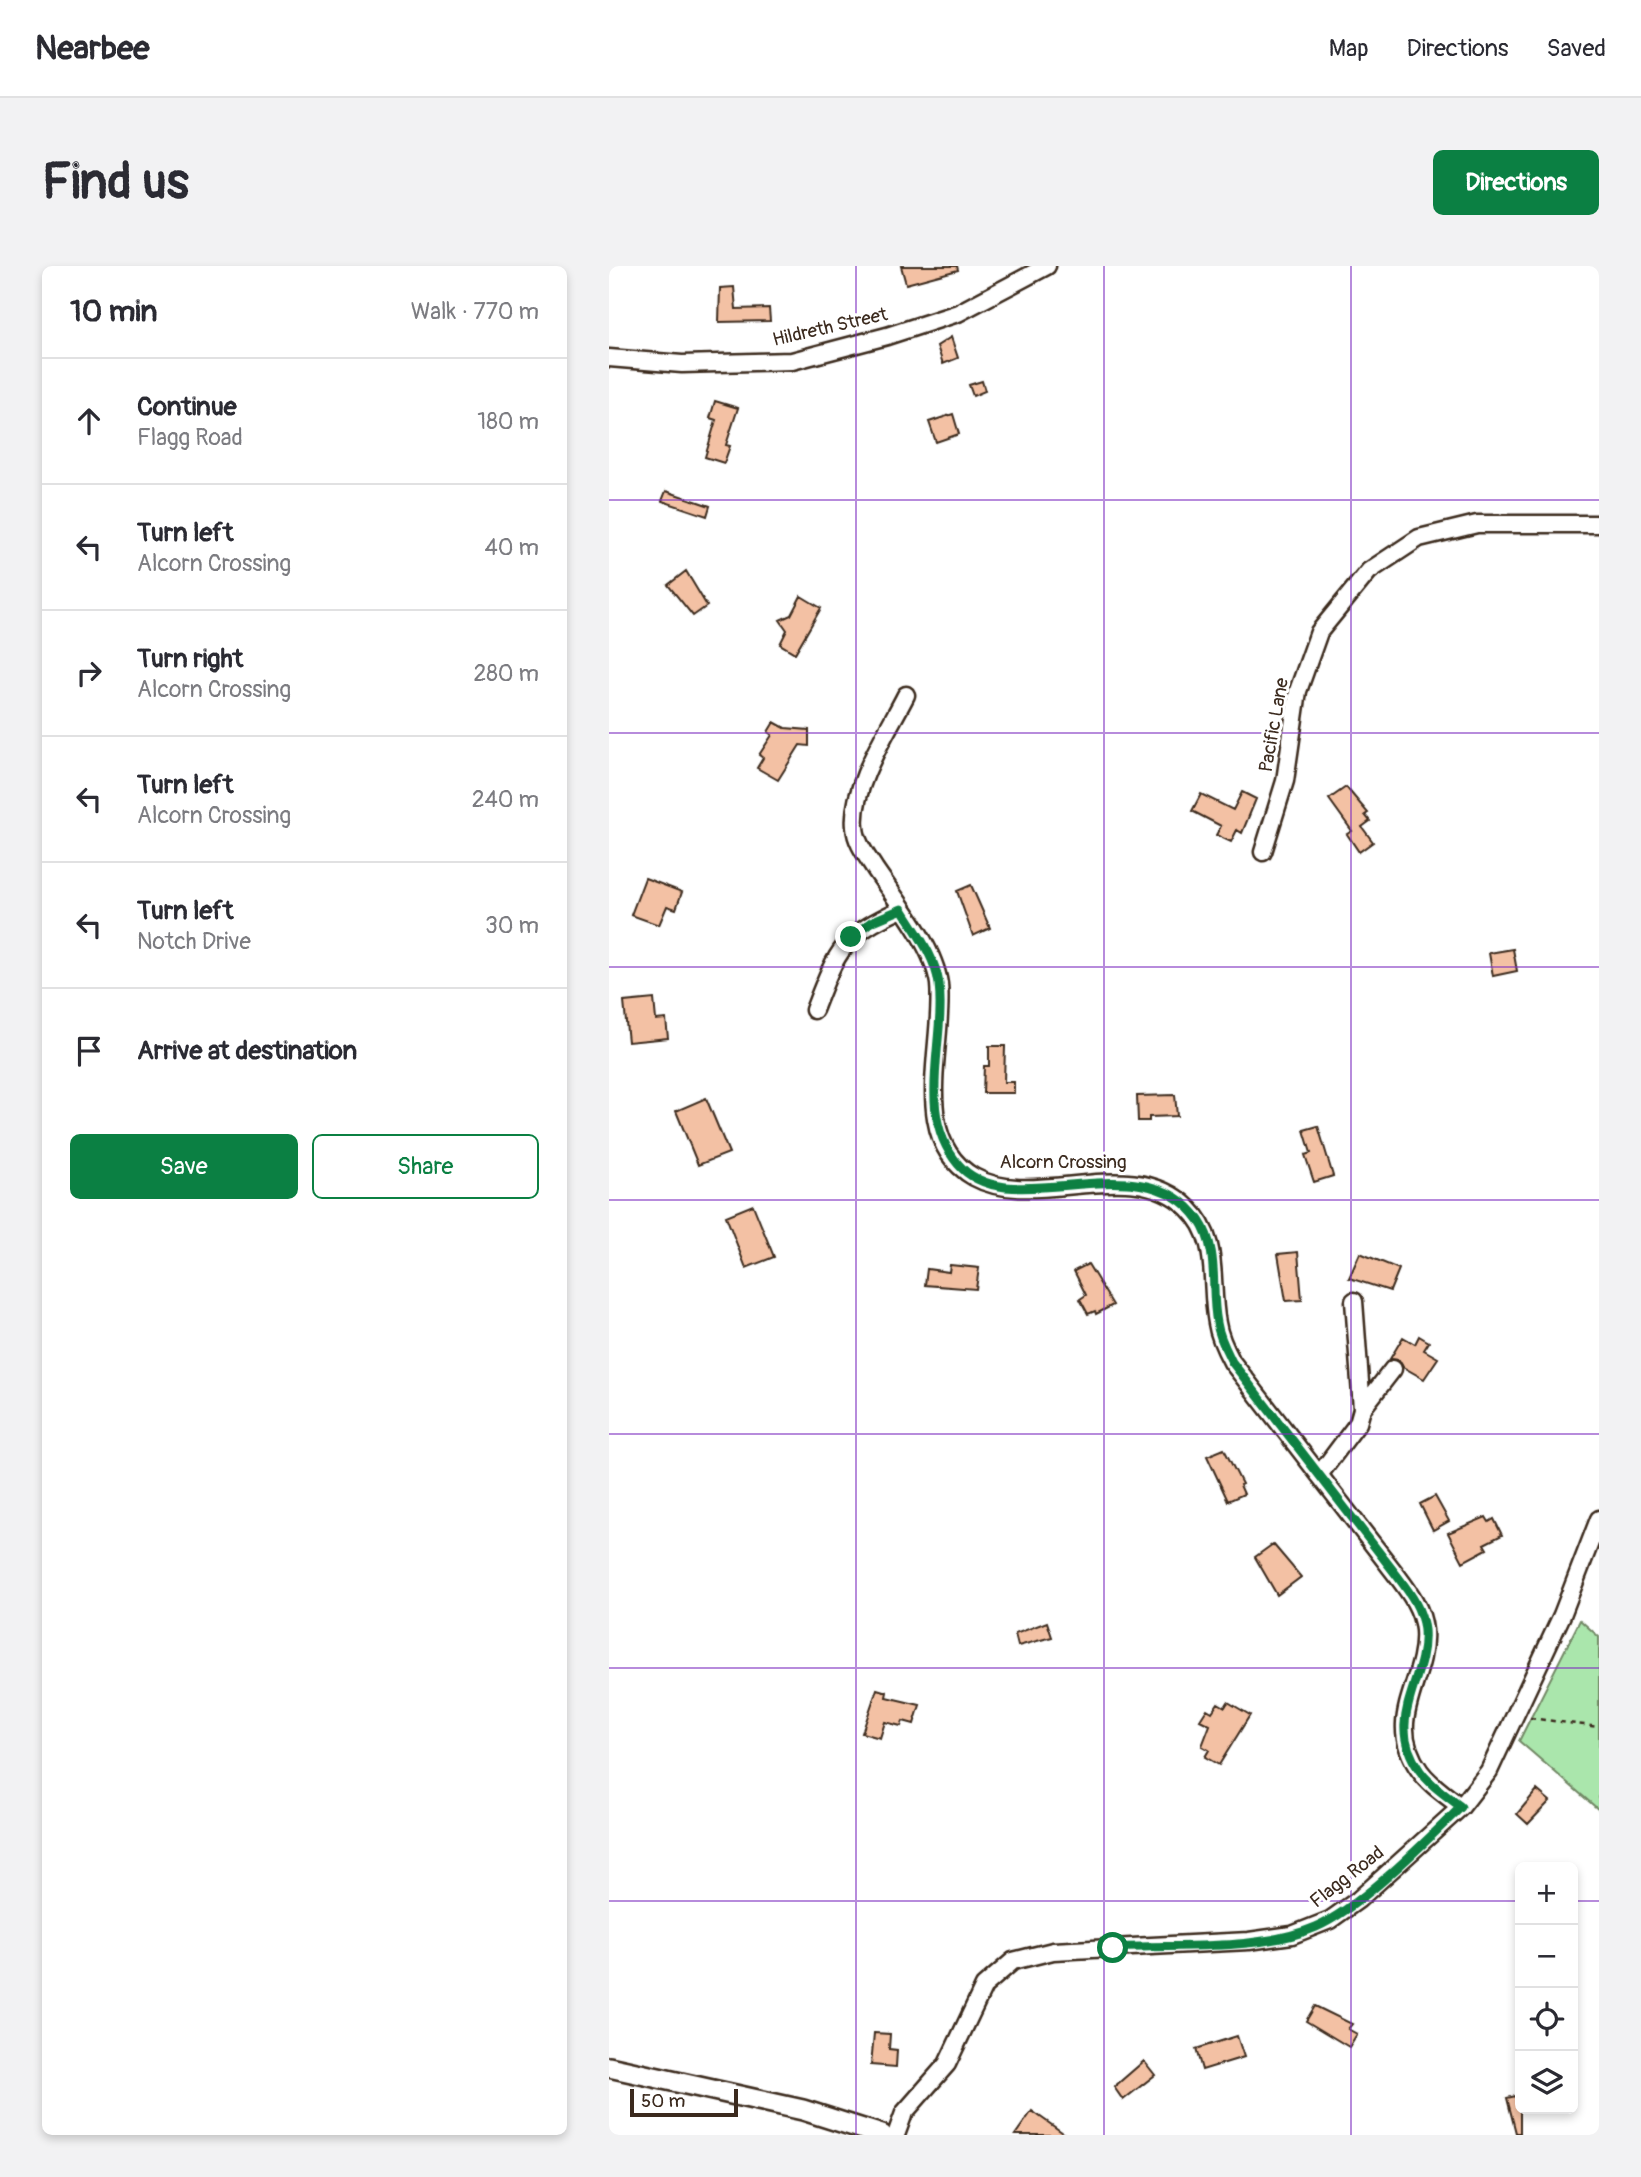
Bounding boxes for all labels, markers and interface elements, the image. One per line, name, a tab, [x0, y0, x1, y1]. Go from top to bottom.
text: Nearbee	[35, 28, 149, 69]
text: Map	[1329, 34, 1369, 63]
text: Directions	[1407, 34, 1508, 63]
text: Saved	[1546, 34, 1606, 63]
button: Directions	[1433, 150, 1599, 215]
text: Find us	[42, 152, 189, 213]
text: 10 min	[70, 293, 157, 330]
text: Walk · 770 m	[411, 297, 539, 326]
street label: Hildreth Street	[770, 302, 890, 352]
text: Continue	[137, 391, 237, 423]
icon: ahead	[70, 402, 108, 440]
text: 180 m	[477, 407, 539, 436]
text: Flagg Road	[137, 423, 243, 452]
text: Turn left	[137, 517, 233, 549]
icon: left	[70, 528, 108, 566]
text: 40 m	[485, 533, 539, 562]
text: Alcorn Crossing	[137, 549, 291, 578]
text: Turn right	[137, 643, 243, 675]
icon: right	[70, 654, 108, 692]
text: 280 m	[473, 659, 539, 688]
text: Alcorn Crossing	[137, 675, 291, 704]
street label: Pacific Lane	[1254, 675, 1294, 774]
text: Turn left	[137, 769, 233, 801]
icon: left	[70, 780, 108, 818]
text: 240 m	[472, 785, 539, 814]
text: Alcorn Crossing	[137, 801, 291, 830]
text: Turn left	[137, 895, 233, 927]
icon: left	[70, 906, 108, 944]
text: 30 m	[485, 911, 539, 940]
route end	[835, 921, 866, 952]
text: Notch Drive	[137, 927, 251, 956]
icon: arrive	[70, 1032, 108, 1070]
text: Arrive at destination	[137, 1035, 357, 1067]
button: Save	[70, 1134, 298, 1199]
button: Share	[312, 1134, 539, 1199]
street label: Alcorn Crossing	[999, 1150, 1127, 1174]
street label: Flagg Road	[1305, 1841, 1389, 1913]
map controls	[1515, 1862, 1578, 2114]
button: +	[1515, 1862, 1578, 1925]
button: −	[1515, 1925, 1578, 1988]
route start	[1097, 1932, 1128, 1963]
button: locate	[1515, 1988, 1578, 2051]
button: layers	[1515, 2051, 1578, 2114]
scale bar	[630, 2086, 739, 2118]
text: 50 m	[641, 2089, 685, 2113]

